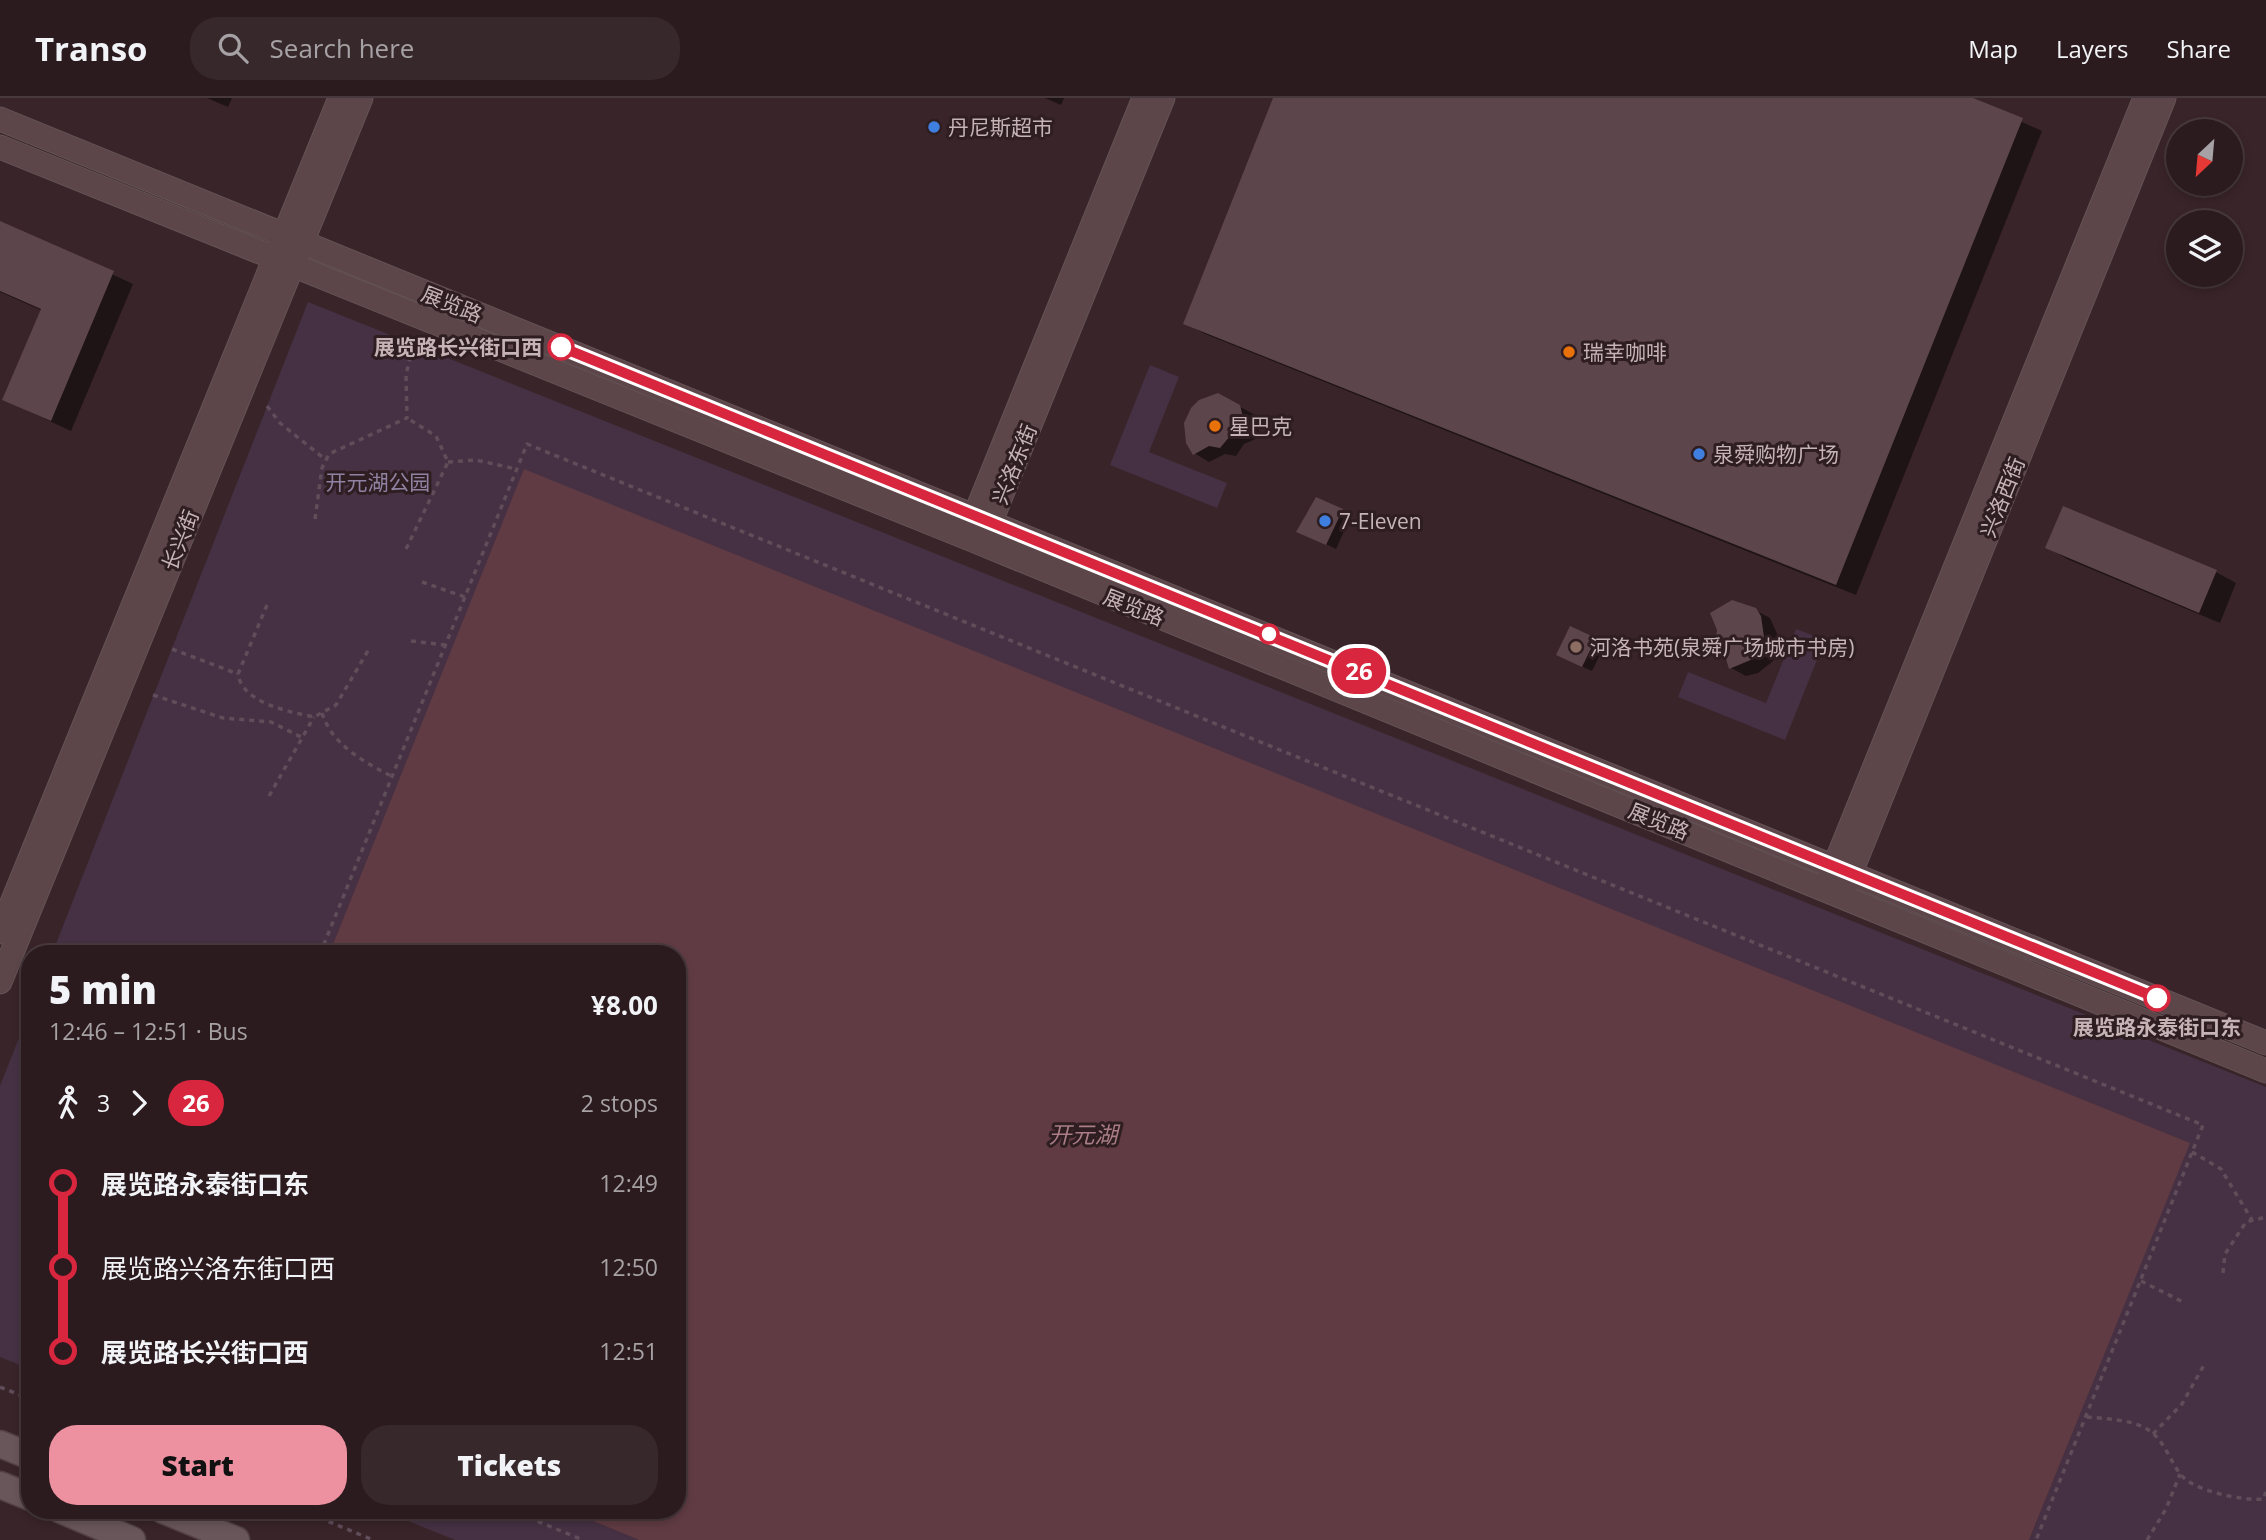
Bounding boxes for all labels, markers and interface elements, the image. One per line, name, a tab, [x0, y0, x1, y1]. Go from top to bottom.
search box	[190, 17, 680, 80]
text: Transo	[35, 26, 148, 71]
icon: search	[214, 29, 252, 67]
text: Search here	[270, 30, 414, 66]
text: Map	[1968, 32, 2018, 65]
text: Layers	[2056, 32, 2129, 65]
text: Share	[2167, 32, 2231, 65]
place label: 丹尼斯超市	[948, 113, 1053, 141]
marker: 丹尼斯超市	[926, 119, 942, 135]
north arrow	[2166, 119, 2244, 196]
map controls	[2166, 119, 2243, 287]
button: layers	[2166, 210, 2243, 287]
street label: 展览路	[418, 279, 486, 329]
place label: 展览路长兴街口西	[374, 333, 542, 361]
marker: 展览路长兴街口西	[548, 334, 574, 360]
place label: 瑞幸咖啡	[1583, 338, 1667, 366]
marker: 瑞幸咖啡	[1561, 344, 1577, 360]
place label: 星巴克	[1229, 412, 1292, 440]
marker: 星巴克	[1207, 418, 1223, 434]
street label: 兴洛东街	[985, 420, 1043, 508]
place label: 泉舜购物广场	[1713, 440, 1839, 468]
marker: 泉舜购物广场	[1691, 446, 1707, 462]
street label: 兴洛西街	[1973, 453, 2031, 541]
park label: 开元湖公园	[326, 468, 431, 496]
street label: 长兴街	[155, 506, 205, 574]
place label: 7-Eleven	[1339, 507, 1422, 535]
marker: 7-Eleven	[1317, 513, 1333, 529]
street label: 展览路	[1100, 582, 1168, 632]
unlabelled marker	[1259, 624, 1279, 644]
place label: 河洛书苑(泉舜广场城市书房)	[1590, 633, 1854, 661]
marker: 河洛书苑(泉舜广场城市书房)	[1568, 639, 1584, 655]
line badge: 26	[1328, 648, 1390, 694]
text: 26	[1345, 654, 1373, 687]
street label: 展览路	[1625, 796, 1693, 846]
text: 5 min	[49, 963, 157, 1015]
marker: 展览路永泰街口东	[2144, 985, 2170, 1011]
text: ¥8.00	[591, 987, 658, 1023]
place label: 展览路永泰街口东	[2073, 1013, 2241, 1041]
text: 12:46 – 12:51 · Bus	[49, 1015, 248, 1047]
icon: walk	[49, 1084, 87, 1122]
icon: forward	[120, 1084, 158, 1122]
text: 26	[182, 1086, 210, 1119]
text: 3	[97, 1087, 110, 1119]
text: 2 stops	[581, 1087, 658, 1119]
water label: 开元湖	[1049, 1118, 1121, 1150]
text: 展览路永泰街口东	[101, 1166, 309, 1202]
text: 12:49	[599, 1167, 658, 1199]
text: 展览路兴洛东街口西	[101, 1250, 335, 1286]
text: 12:50	[599, 1251, 658, 1283]
text: 展览路长兴街口西	[101, 1334, 309, 1370]
text: 12:51	[599, 1335, 658, 1367]
button: Start	[49, 1425, 347, 1505]
button: Tickets	[361, 1425, 658, 1505]

